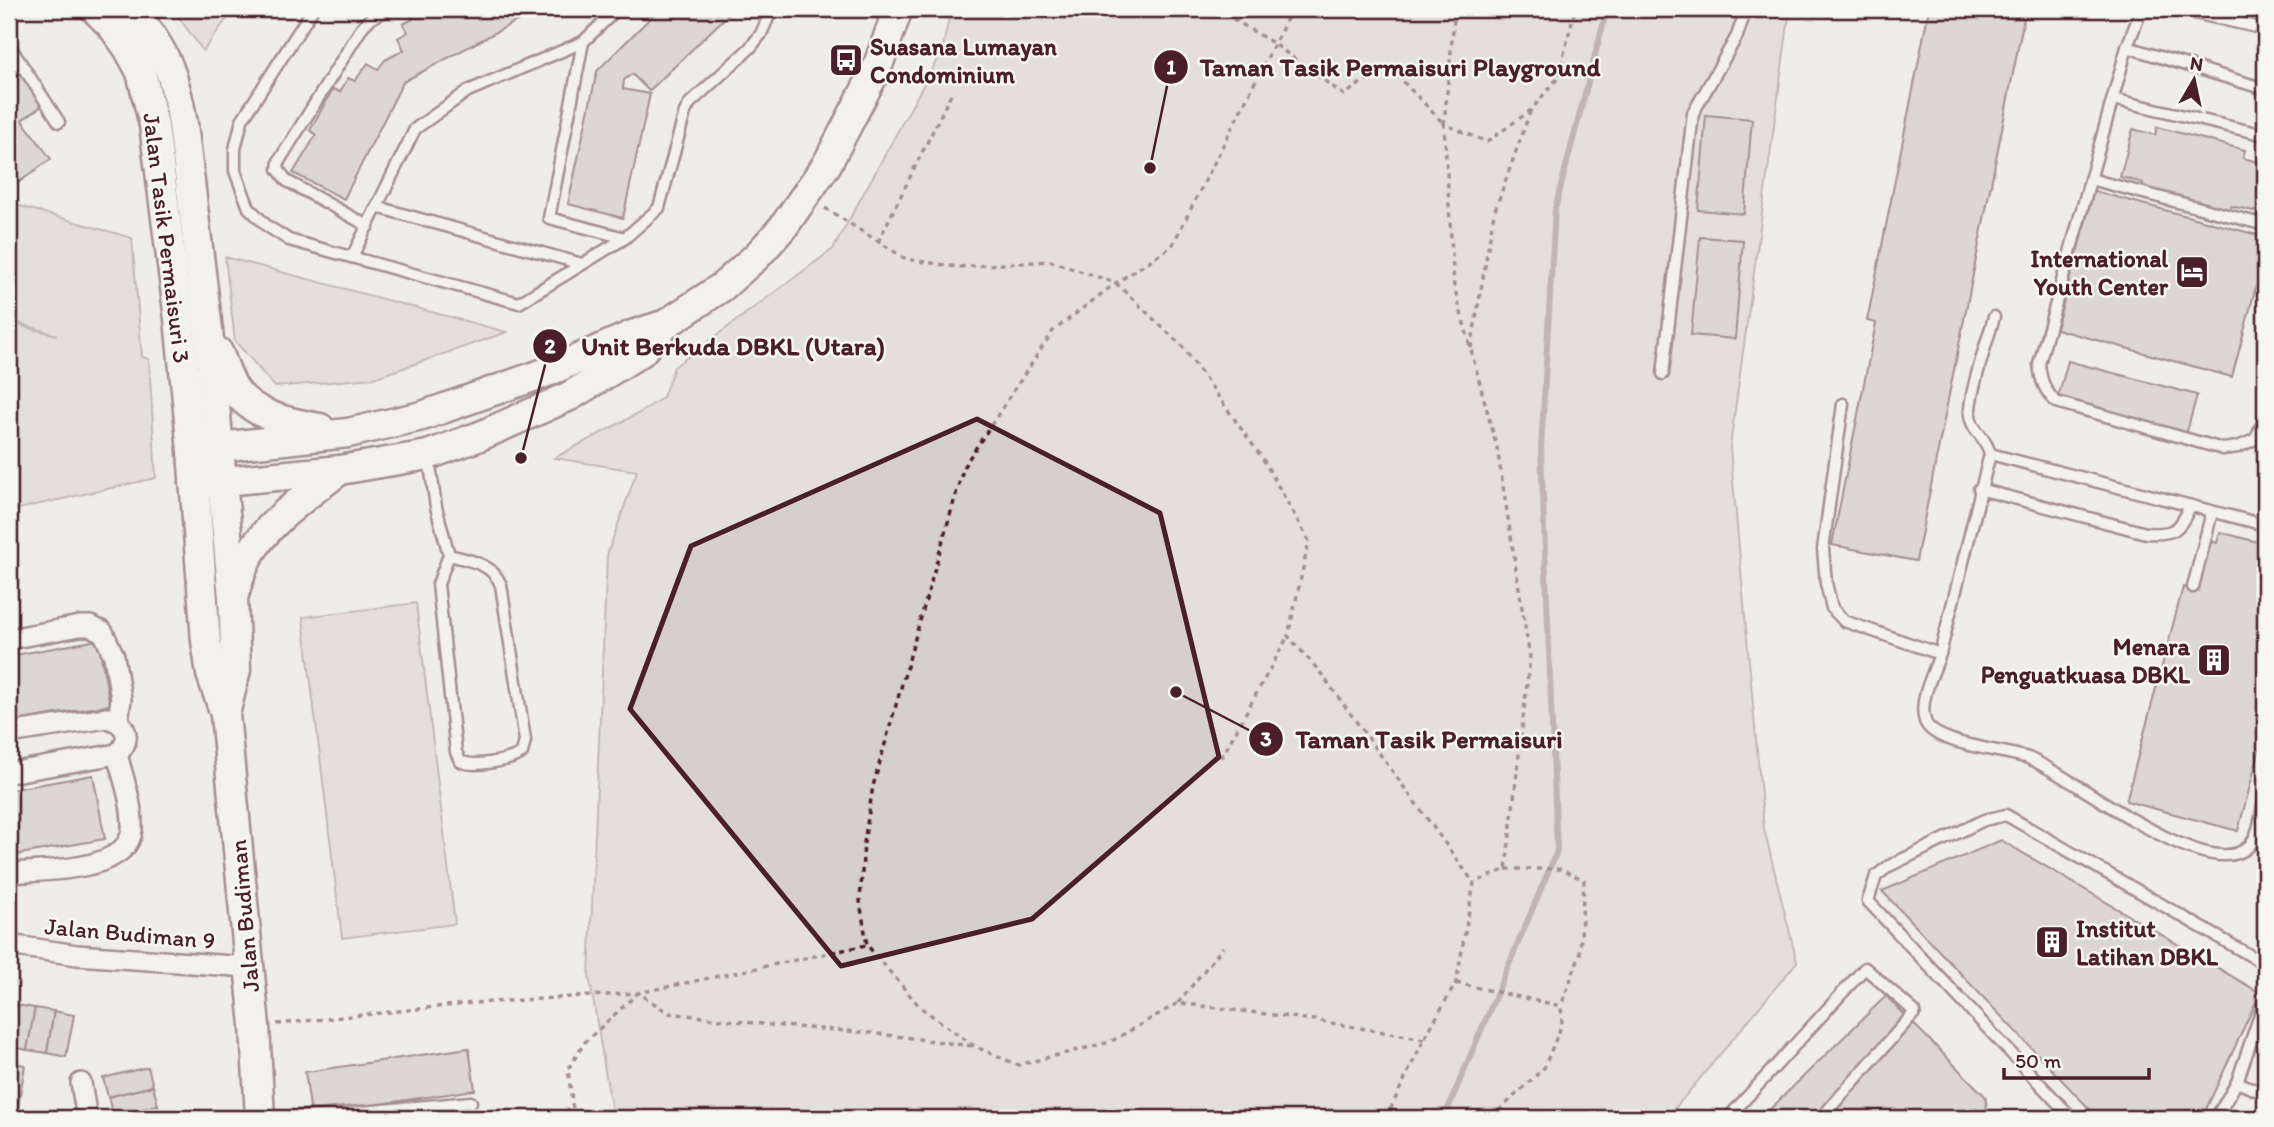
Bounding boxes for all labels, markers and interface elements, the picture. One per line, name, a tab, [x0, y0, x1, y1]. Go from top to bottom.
place label: Suasana Lumayan Condominium	[870, 32, 1057, 89]
bus stop icon: Suasana Lumayan Condominium	[827, 41, 865, 79]
callout: Taman Tasik Permaisuri Playground	[1153, 43, 1612, 90]
north arrow	[2158, 46, 2228, 116]
text: Taman Tasik Permaisuri Playground	[1199, 51, 1601, 83]
text: N	[2188, 51, 2205, 76]
text: 1	[1166, 54, 1176, 79]
street label: Jalan Tasik Permaisuri 3	[137, 111, 197, 365]
place label: International Youth Center	[2031, 244, 2169, 301]
hotel icon: International Youth Center	[2173, 253, 2211, 291]
callout: Unit Berkuda DBKL (Utara)	[532, 323, 899, 370]
text: Unit Berkuda DBKL (Utara)	[581, 330, 885, 362]
text: 2	[544, 333, 556, 358]
place label: Menara Penguatkuasa DBKL	[1981, 632, 2191, 690]
building icon: Menara Penguatkuasa DBKL	[2195, 641, 2233, 679]
callout: Taman Tasik Permaisuri	[1248, 716, 1574, 763]
text: Taman Tasik Permaisuri	[1294, 723, 1563, 755]
text: 3	[1260, 726, 1272, 751]
street label: Jalan Budiman	[223, 838, 265, 993]
street label: Jalan Budiman 9	[44, 911, 216, 955]
place label: Institut Latihan DBKL	[2076, 914, 2219, 971]
building icon: Institut Latihan DBKL	[2033, 923, 2071, 961]
scale bar	[2004, 1036, 2150, 1080]
text: 50 m	[2015, 1048, 2062, 1073]

